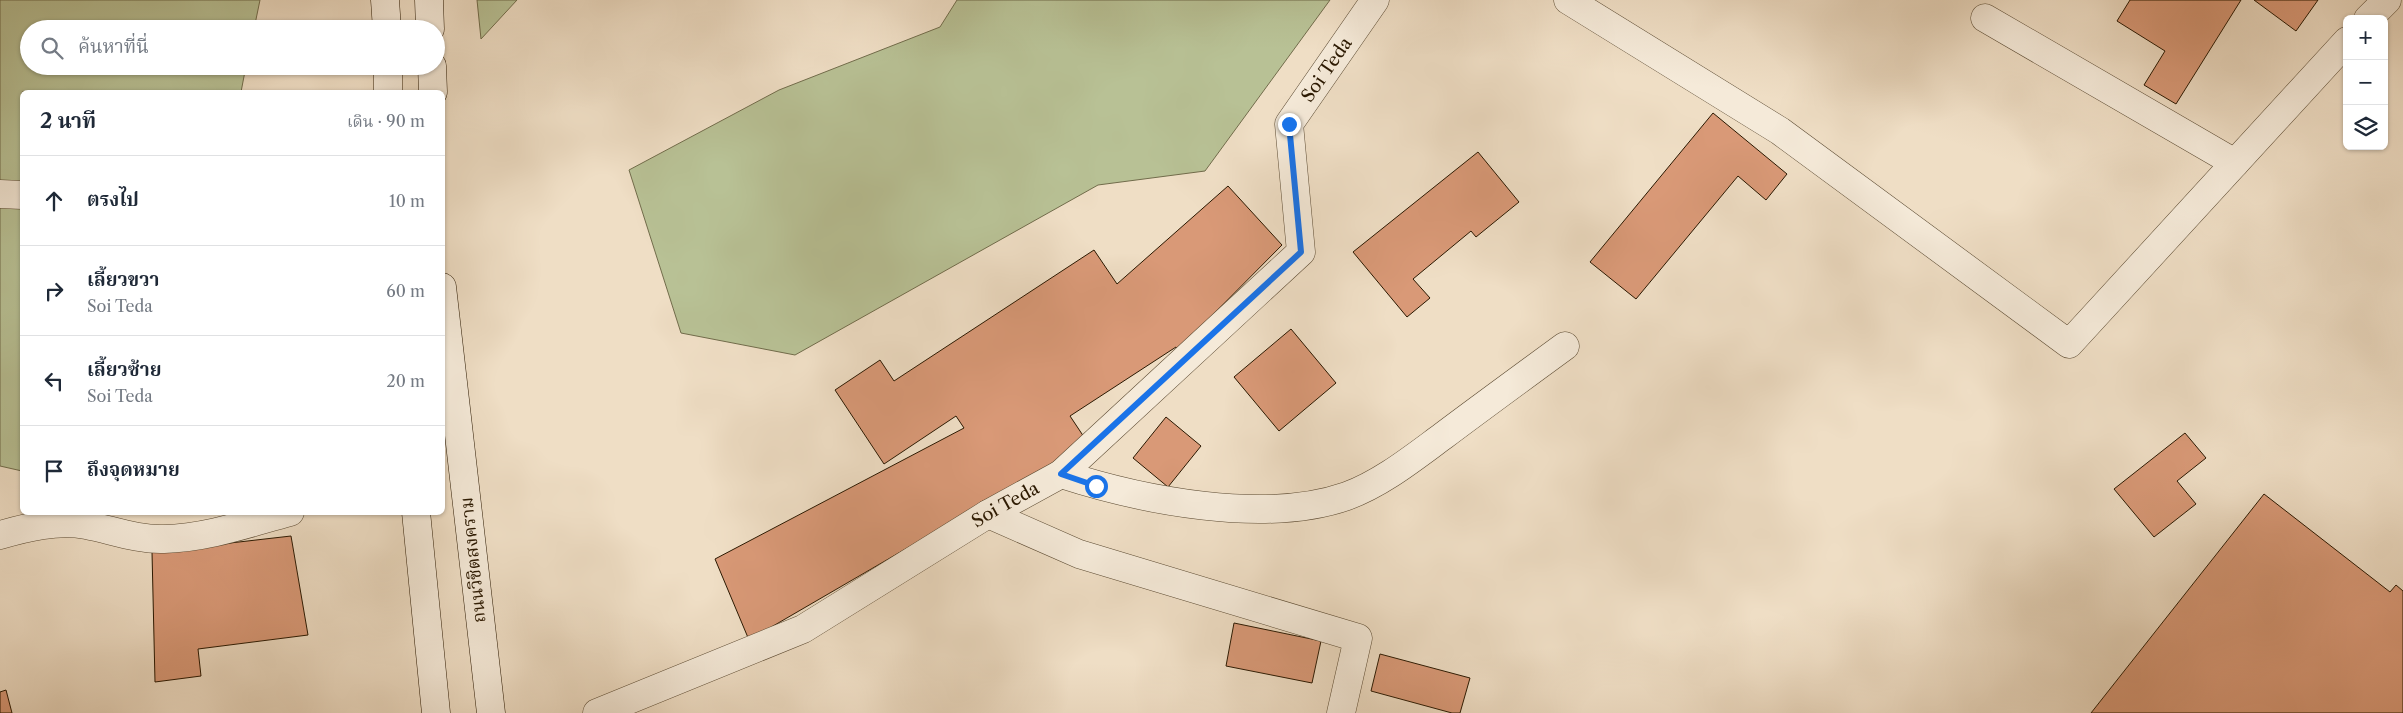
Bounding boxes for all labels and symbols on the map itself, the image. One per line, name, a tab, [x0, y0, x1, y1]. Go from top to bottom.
street label: Soi Teda	[1296, 33, 1357, 106]
route end	[1278, 113, 1301, 136]
route start	[1085, 475, 1108, 498]
street label: Soi Teda	[968, 477, 1043, 532]
street label: ถนนวิชิตสงคราม	[455, 496, 491, 624]

